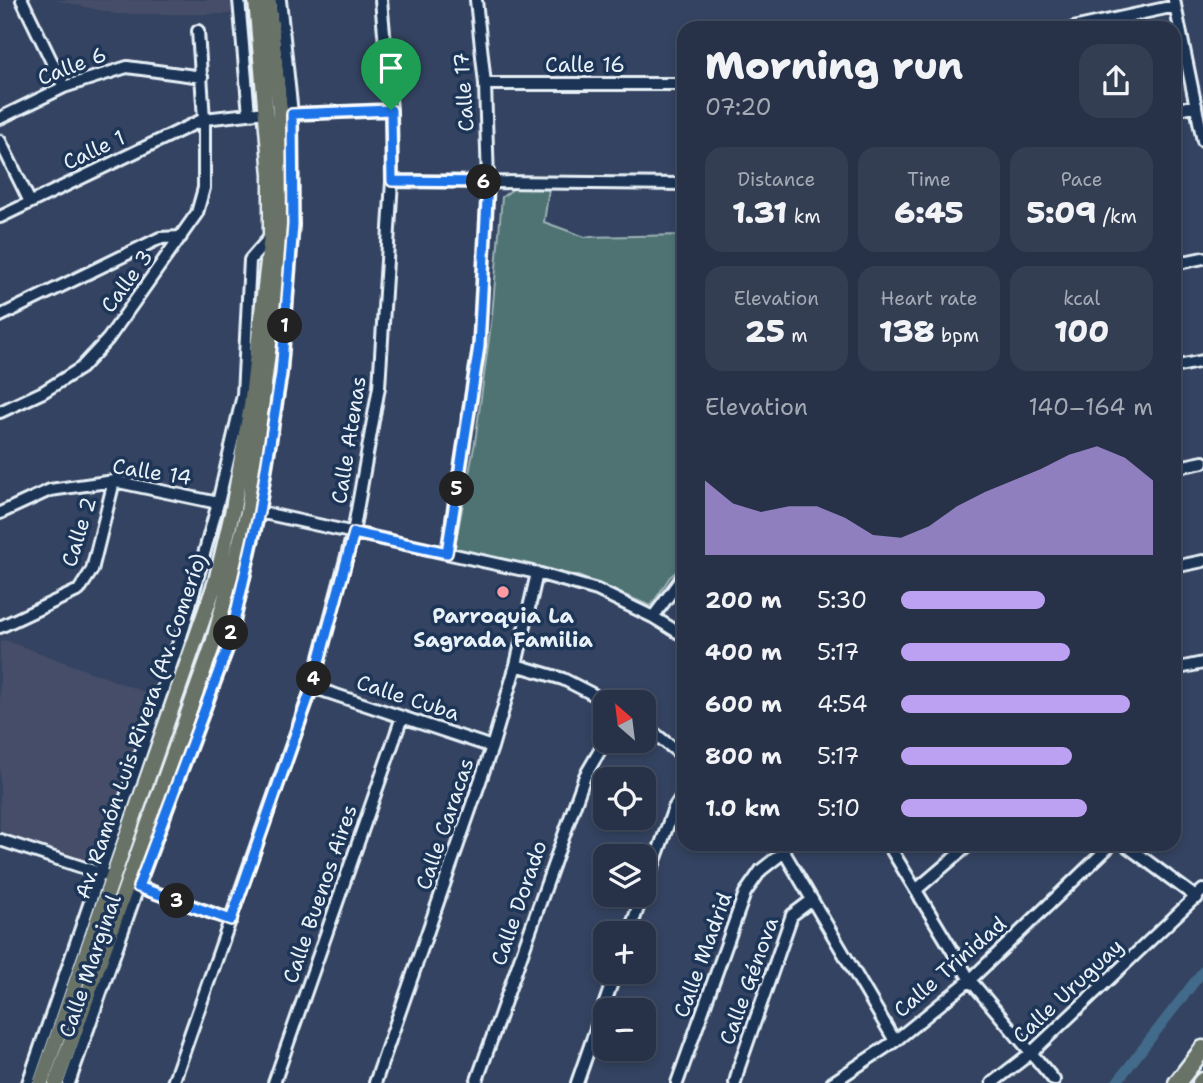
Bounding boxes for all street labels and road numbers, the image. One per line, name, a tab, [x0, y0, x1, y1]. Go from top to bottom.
street label: Calle 6	[33, 40, 111, 92]
street label: Calle 17	[447, 51, 481, 133]
street label: Calle 16	[545, 51, 625, 79]
street label: Calle 1	[58, 123, 130, 177]
street label: Calle 3	[95, 244, 159, 318]
street label: Calle Atenas	[325, 374, 373, 506]
street label: Calle 14	[111, 452, 193, 492]
street label: Calle 2	[55, 494, 103, 570]
street label: Av. Ramón Luis Rivera (Av. Comerío)	[69, 549, 213, 903]
street label: Calle Cuba	[353, 668, 463, 728]
street label: Calle Caracas	[409, 754, 481, 894]
street label: Calle Buenos Aires	[276, 801, 364, 987]
street label: Calle Dorado	[485, 837, 553, 969]
street label: Calle Madrid	[667, 889, 739, 1021]
street label: Calle Marginal	[52, 890, 128, 1041]
street label: Calle Trinidad	[888, 910, 1012, 1024]
street label: Calle Génova	[713, 913, 785, 1049]
street label: Calle Uruguay	[1007, 932, 1129, 1050]

